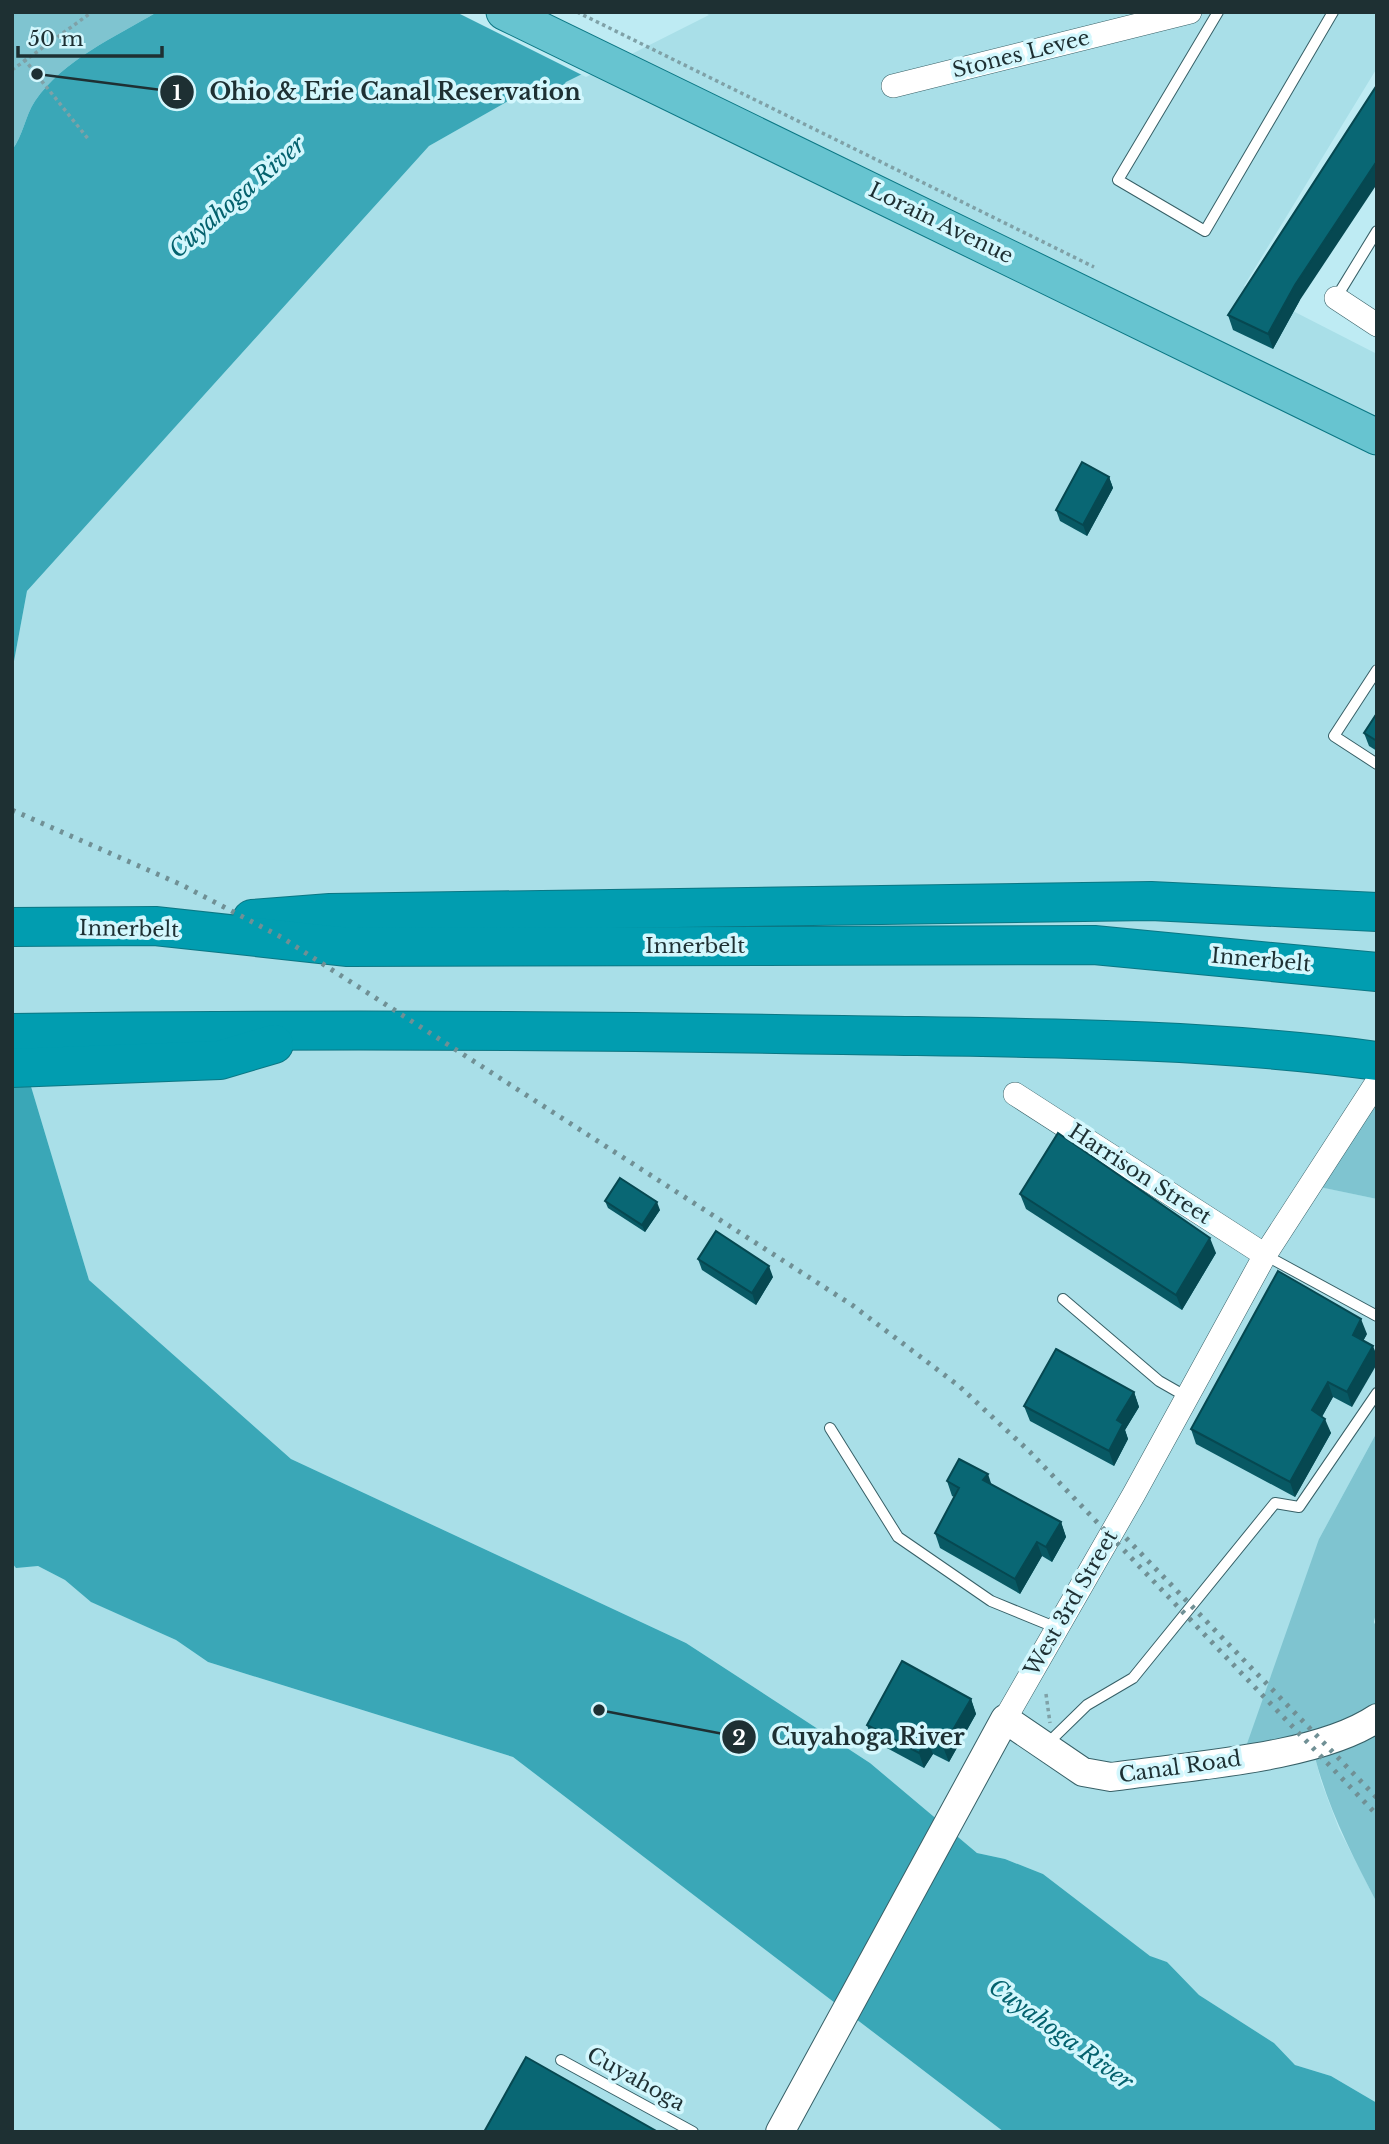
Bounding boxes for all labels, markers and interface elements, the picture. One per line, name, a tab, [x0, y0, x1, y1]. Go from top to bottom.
scale bar	[18, 14, 161, 58]
street label: Stones Levee	[950, 24, 1092, 84]
text: 50 m	[28, 26, 84, 52]
callout: Ohio & Erie Canal Reservation	[160, 70, 594, 114]
text: Ohio & Erie Canal Reservation	[209, 78, 581, 106]
text: 1	[172, 80, 182, 106]
water label: Cuyahoga River	[163, 129, 312, 264]
street label: Lorain Avenue	[865, 177, 1017, 269]
street label: Innerbelt	[79, 915, 179, 943]
street label: Innerbelt	[645, 933, 745, 959]
street label: Innerbelt	[1210, 943, 1312, 977]
street label: Harrison Street	[1064, 1118, 1216, 1230]
street label: West 3rd Street	[1018, 1525, 1123, 1682]
callout: Cuyahoga River	[722, 1715, 978, 1759]
text: Cuyahoga River	[771, 1723, 965, 1751]
text: 2	[732, 1725, 746, 1751]
street label: Canal Road	[1117, 1746, 1243, 1788]
water label: Cuyahoga River	[984, 1972, 1140, 2096]
street label: Cuyahoga	[582, 2041, 690, 2117]

